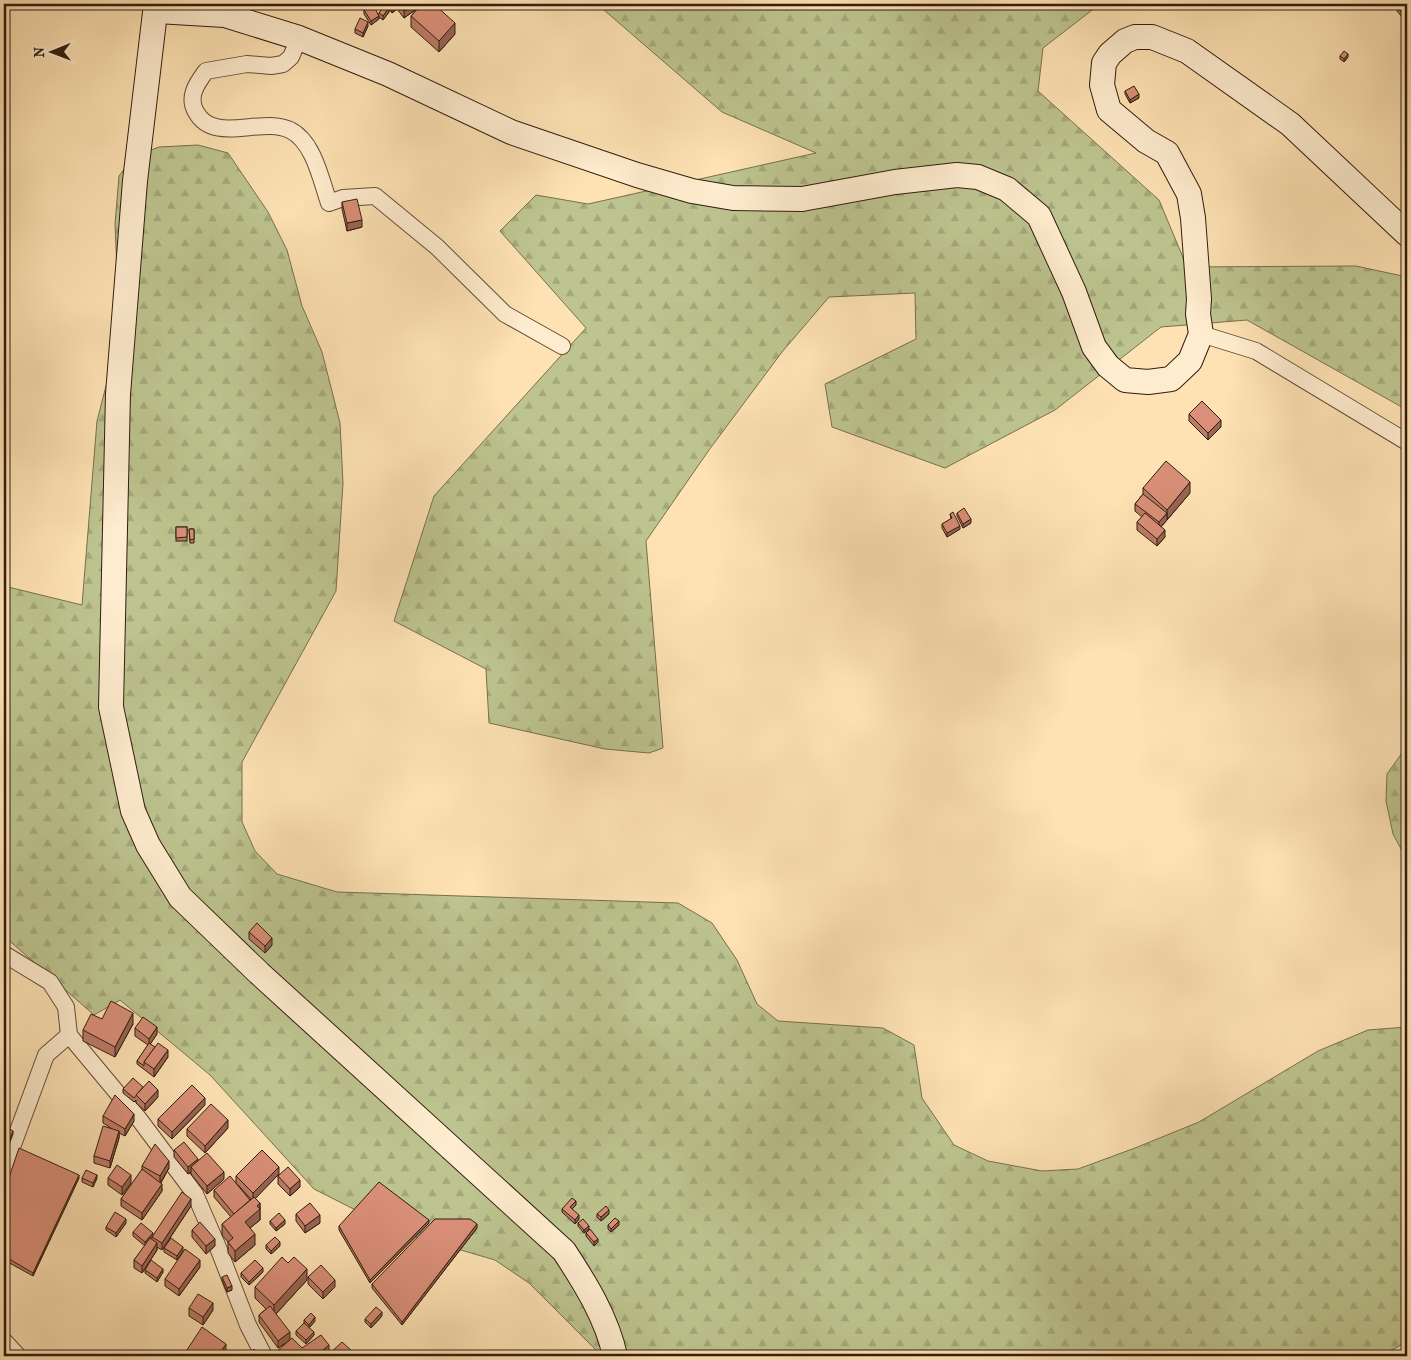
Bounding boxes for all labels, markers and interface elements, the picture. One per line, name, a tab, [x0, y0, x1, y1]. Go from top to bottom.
north arrow	[28, 28, 78, 78]
text: N	[31, 46, 48, 58]

